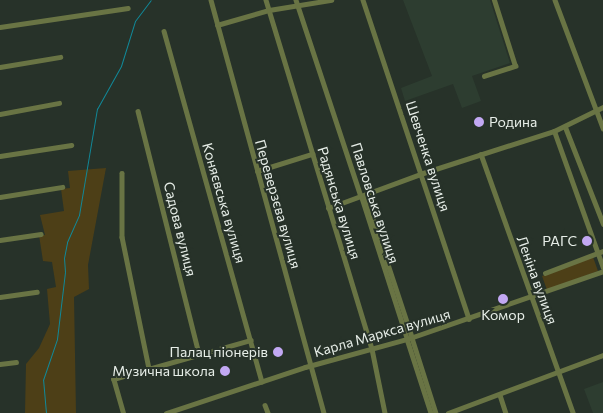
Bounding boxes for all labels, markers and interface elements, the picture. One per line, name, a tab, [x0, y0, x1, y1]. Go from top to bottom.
street label: Шевченка вулиця	[402, 99, 454, 213]
place label: Родина	[489, 114, 537, 130]
marker: Родина	[473, 116, 485, 128]
street label: Переверзєва вулиця	[252, 138, 304, 270]
street label: Павловська вулиця	[347, 140, 403, 266]
street label: Коняєвська вулиця	[199, 141, 249, 265]
street label: Радянська вулиця	[314, 145, 364, 261]
street label: Садова вулиця	[160, 180, 200, 278]
street label: Леніна вулиця	[513, 233, 561, 327]
place label: РАГС	[542, 233, 577, 249]
marker: РАГС	[581, 235, 593, 247]
marker: Комор	[497, 293, 509, 305]
street label: Карла Маркса вулиця	[312, 305, 452, 361]
place label: Комор	[481, 307, 525, 323]
place label: Палац піонерів	[170, 344, 268, 360]
marker: Палац піонерів	[272, 346, 284, 358]
place label: Музична школа	[112, 363, 215, 379]
marker: Музична школа	[219, 365, 231, 377]

